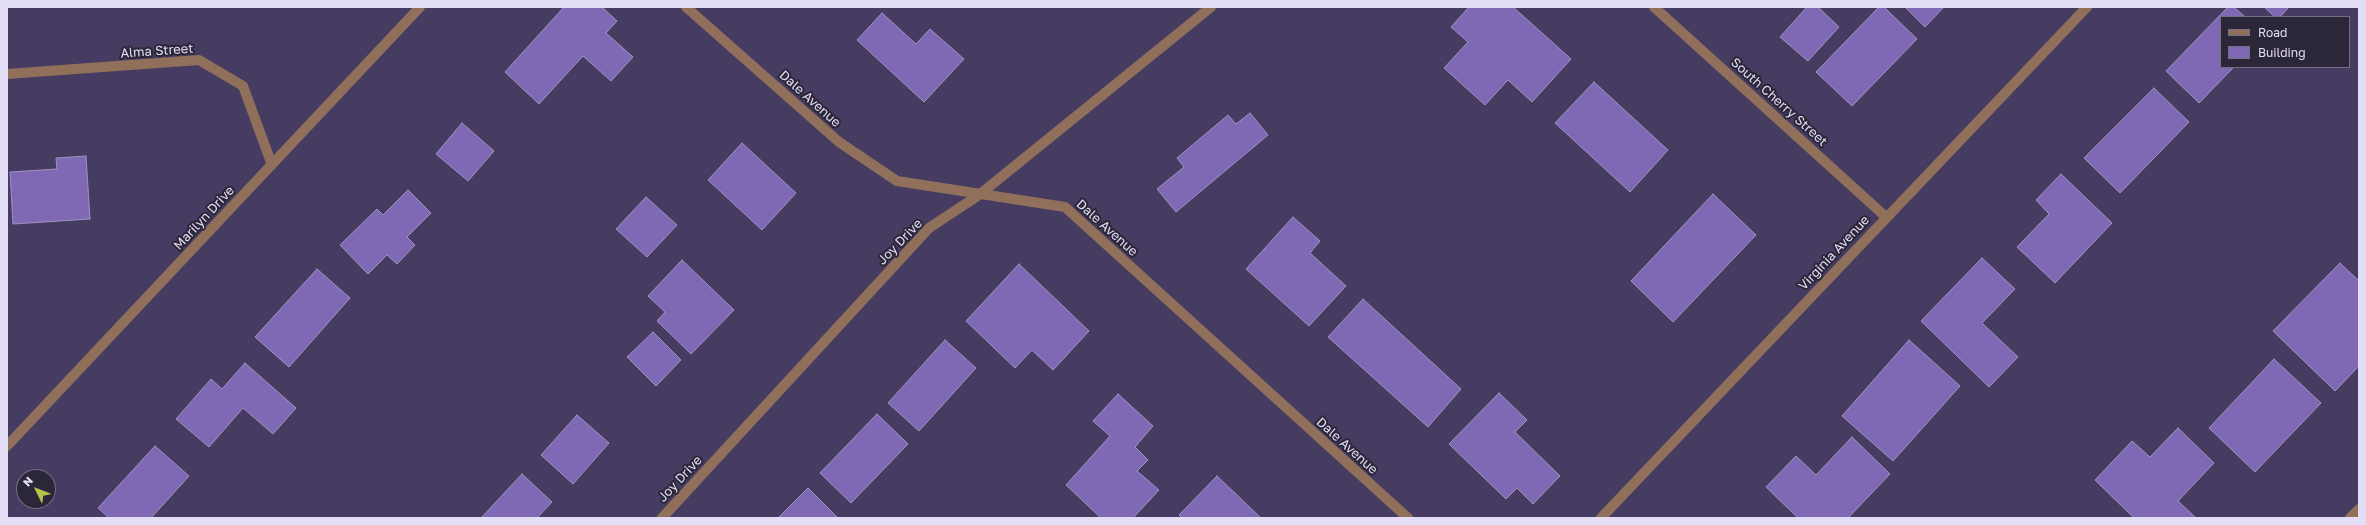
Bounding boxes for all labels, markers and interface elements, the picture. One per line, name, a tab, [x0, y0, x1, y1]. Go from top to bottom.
legend	[2220, 16, 2350, 68]
text: Road	[2258, 25, 2287, 40]
street label: Alma Street	[120, 41, 194, 61]
text: Building	[2258, 45, 2306, 60]
street label: South Cherry Street	[1728, 55, 1830, 149]
street label: Dale Avenue	[776, 67, 844, 131]
street label: Marilyn Drive	[170, 183, 238, 253]
street label: Dale Avenue	[1073, 196, 1141, 260]
street label: Virginia Avenue	[1795, 212, 1873, 294]
street label: Joy Drive	[874, 216, 926, 268]
street label: Dale Avenue	[1313, 414, 1381, 478]
street label: Joy Drive	[655, 453, 705, 505]
north arrow	[16, 469, 56, 509]
text: N	[20, 474, 35, 489]

